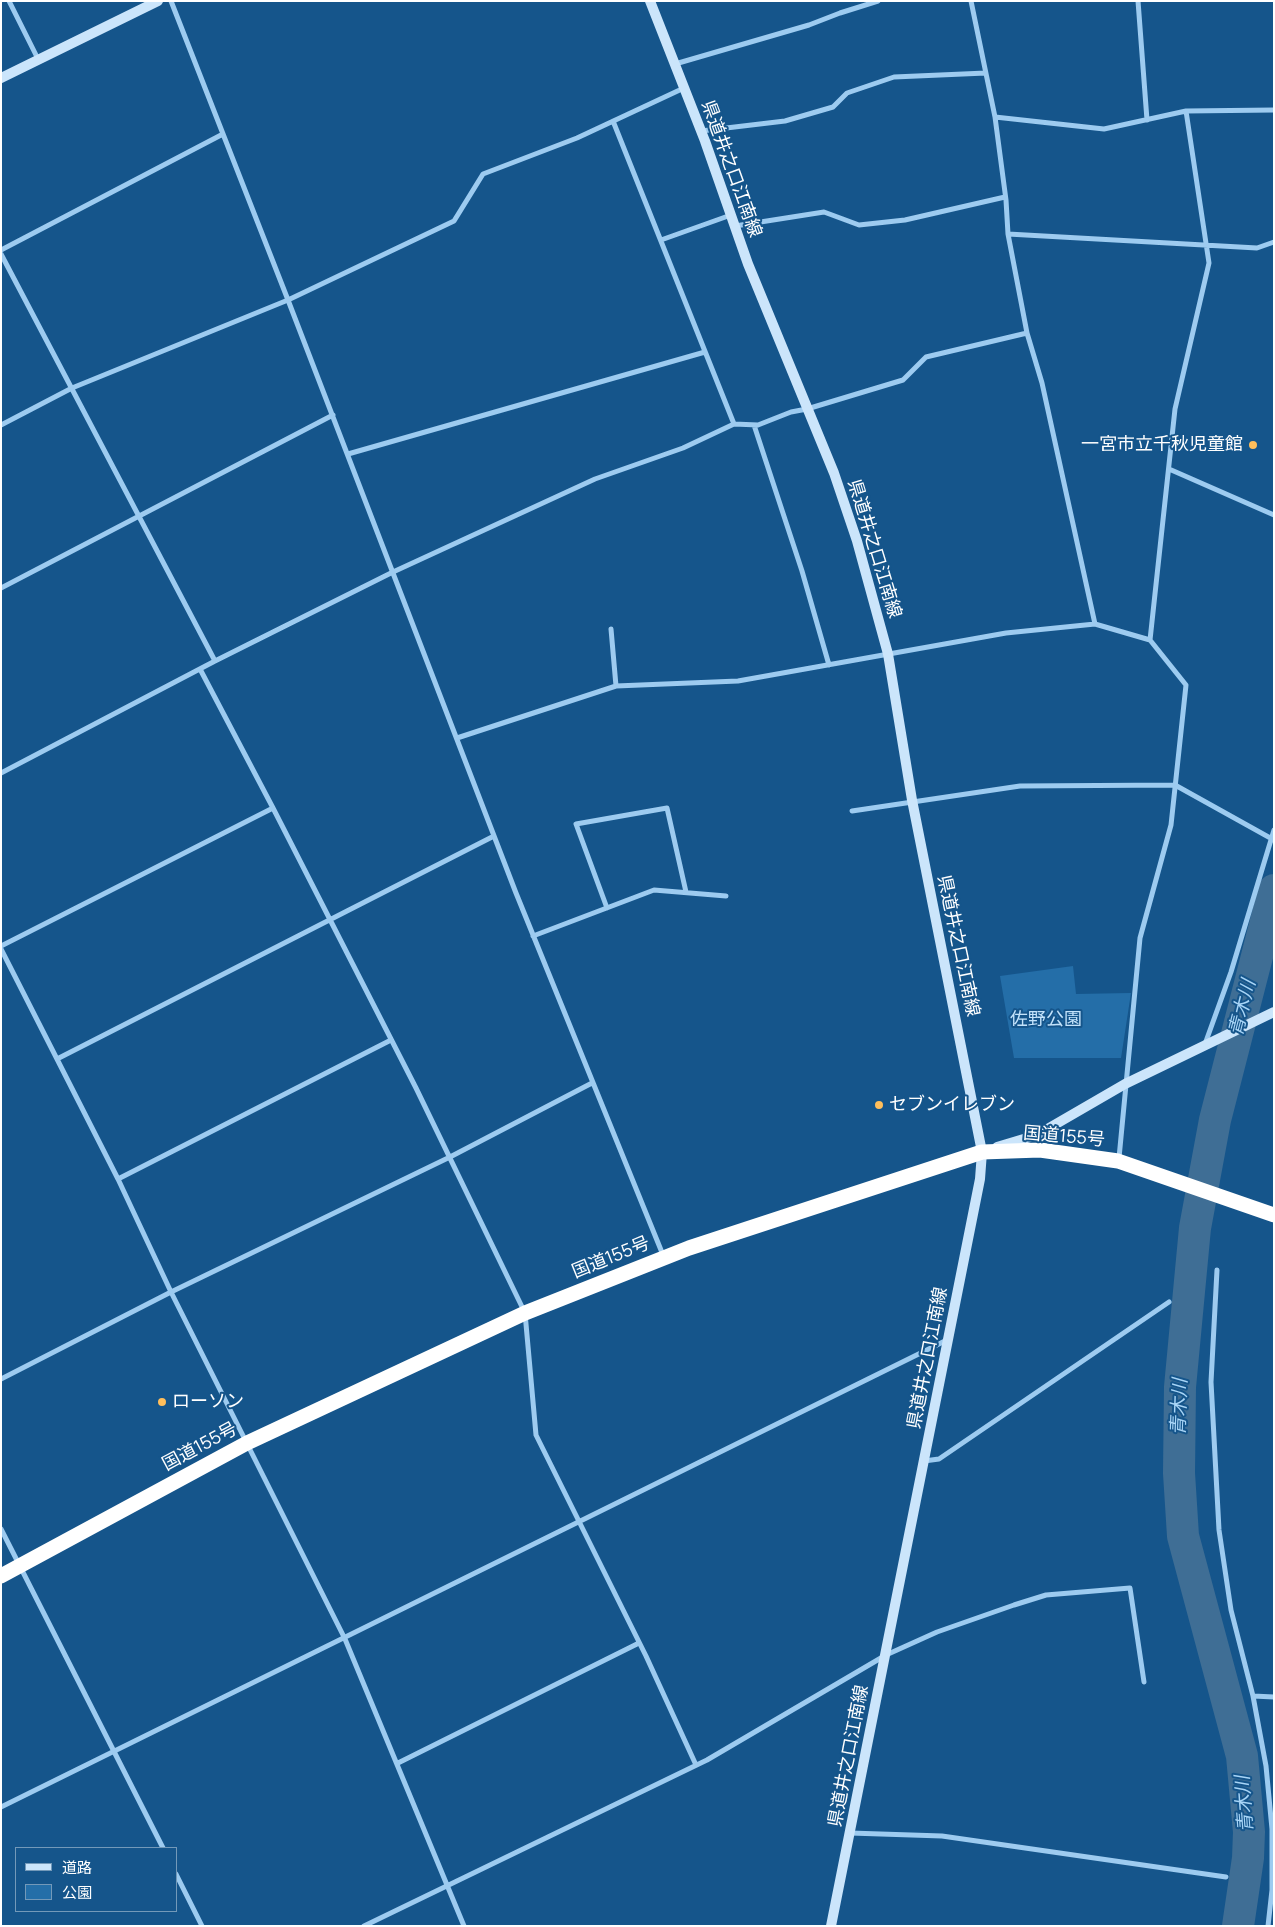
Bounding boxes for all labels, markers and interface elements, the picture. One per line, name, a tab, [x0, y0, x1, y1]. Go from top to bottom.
street label: 県道井之口江南線	[696, 98, 766, 240]
place label: 一宮市立千秋児童館	[1081, 434, 1243, 456]
marker: 一宮市立千秋児童館	[1247, 439, 1259, 451]
street label: 県道井之口江南線	[843, 477, 905, 621]
street label: 県道井之口江南線	[932, 873, 984, 1019]
water label: 青木川	[1225, 978, 1261, 1038]
park label: 佐野公園	[1010, 1009, 1082, 1031]
place label: セブンイレブン	[889, 1094, 1015, 1116]
marker: セブンイレブン	[873, 1099, 885, 1111]
street label: 国道155号	[1022, 1123, 1106, 1151]
street label: 国道155号	[569, 1233, 653, 1283]
street label: 県道井之口江南線	[904, 1285, 952, 1431]
water label: 青木川	[1168, 1378, 1192, 1436]
place label: ローソン	[172, 1391, 244, 1413]
marker: ローソン	[156, 1396, 168, 1408]
street label: 国道155号	[159, 1418, 241, 1476]
street label: 県道井之口江南線	[825, 1683, 873, 1829]
water label: 青木川	[1232, 1775, 1258, 1833]
legend	[15, 1847, 178, 1912]
text: 道路	[62, 1857, 92, 1878]
text: 公園	[62, 1882, 92, 1903]

